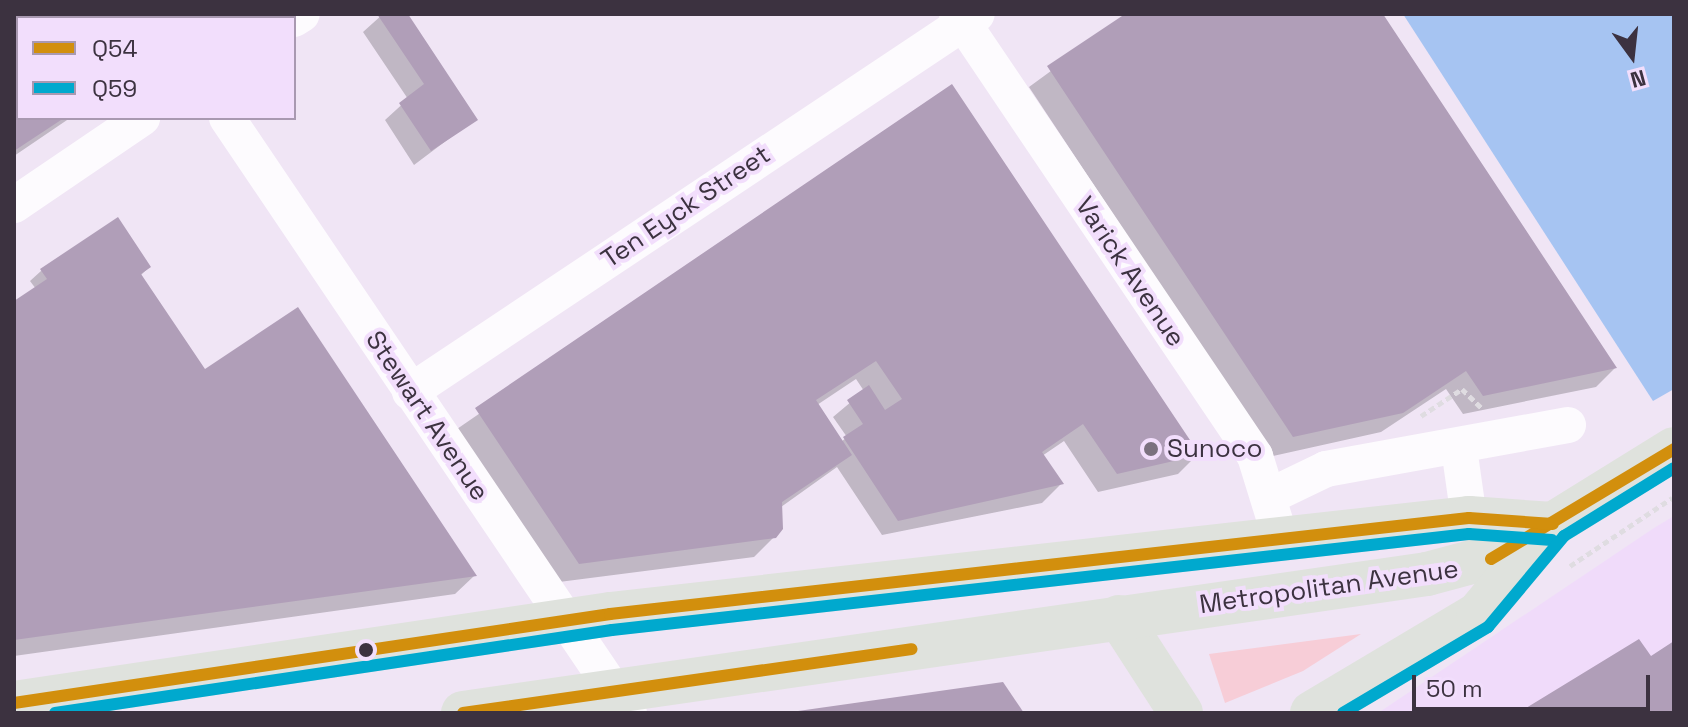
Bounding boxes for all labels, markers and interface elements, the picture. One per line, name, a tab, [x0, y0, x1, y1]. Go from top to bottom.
legend	[16, 16, 296, 120]
north arrow	[1592, 16, 1672, 96]
text: Q54	[92, 33, 137, 64]
text: N	[1627, 64, 1649, 95]
text: Q59	[92, 73, 137, 104]
street label: Ten Eyck Street	[596, 139, 776, 275]
street label: Varick Avenue	[1068, 191, 1192, 353]
street label: Stewart Avenue	[359, 325, 495, 507]
place label: Sunoco	[1167, 433, 1262, 465]
marker: Sunoco	[1142, 440, 1160, 458]
street label: Metropolitan Avenue	[1197, 553, 1461, 621]
unlabelled marker	[358, 642, 374, 658]
scale bar	[1416, 659, 1654, 709]
text: 50 m	[1426, 673, 1483, 704]

